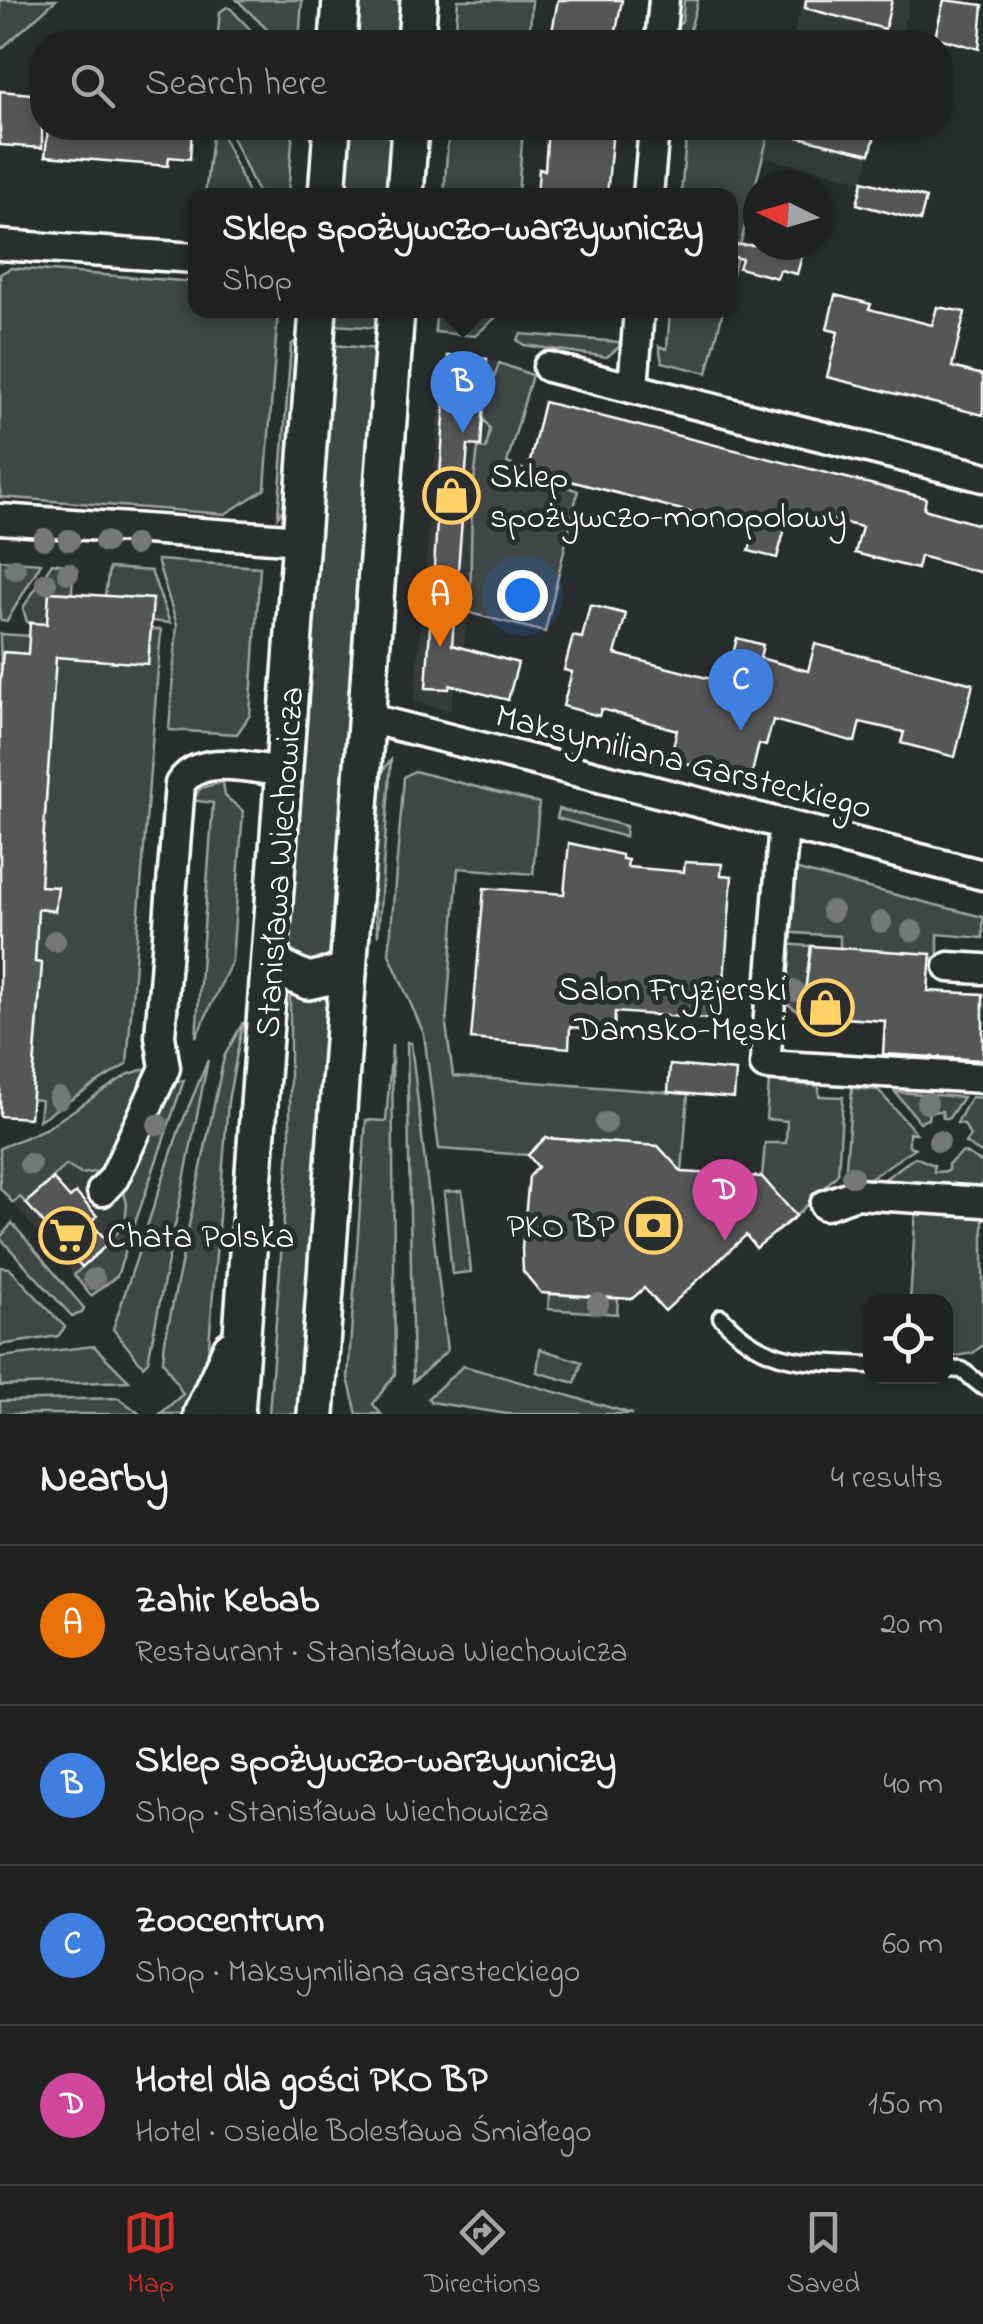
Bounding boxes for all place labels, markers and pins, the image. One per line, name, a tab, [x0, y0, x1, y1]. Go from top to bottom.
pin: B	[430, 350, 496, 433]
place label: Sklep spożywczo-monopolowy	[490, 453, 847, 544]
shop icon: Sklep spożywczo-monopolowy	[421, 465, 481, 525]
pin: A	[408, 564, 472, 647]
pin: C	[708, 648, 774, 731]
place label: Salon Fryzjerski Damsko-Męski	[558, 966, 787, 1057]
shop icon: Salon Fryzjerski Damsko-Męski	[796, 978, 856, 1038]
pin: D	[692, 1158, 758, 1241]
bank icon: PKO BP	[624, 1195, 684, 1255]
place label: PKO BP	[506, 1203, 615, 1254]
supermarket icon: Chata Polska	[38, 1205, 98, 1265]
place label: Chata Polska	[107, 1213, 294, 1264]

